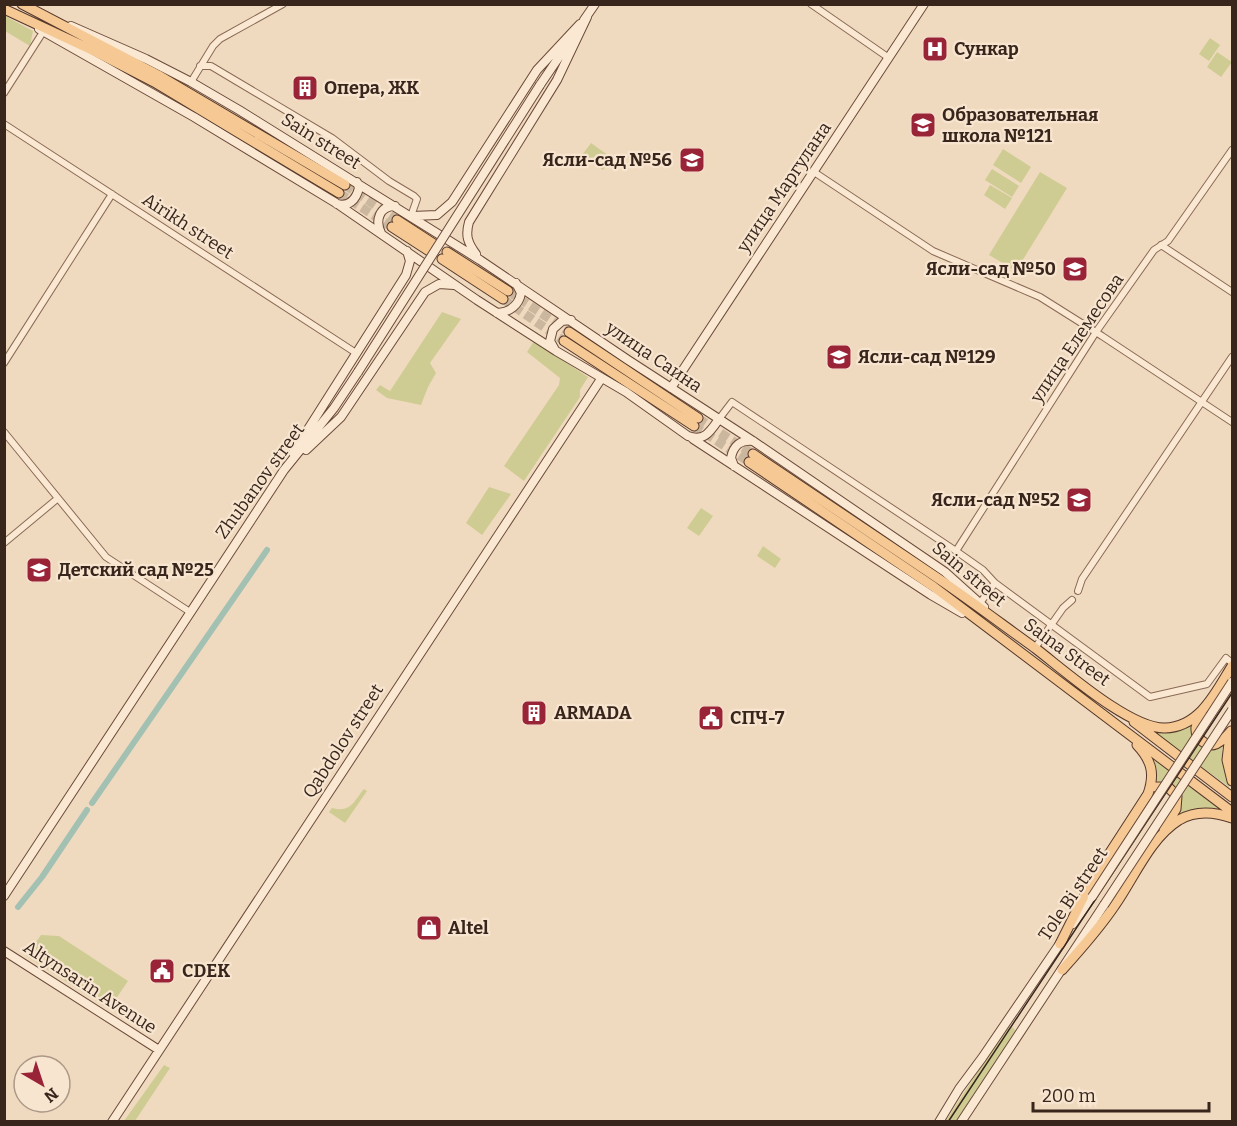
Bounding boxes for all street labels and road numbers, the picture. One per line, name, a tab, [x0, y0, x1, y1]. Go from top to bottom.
street label: Sain street	[277, 108, 365, 174]
street label: улица Маргулана	[732, 117, 836, 257]
street label: Airikh street	[138, 188, 238, 264]
street label: улица Елемесова	[1025, 269, 1128, 408]
street label: улица Саина	[601, 316, 706, 397]
street label: Zhubanov street	[211, 419, 309, 543]
street label: Sain street	[928, 537, 1011, 611]
street label: Saina Street	[1020, 613, 1115, 691]
street label: Qabdolov street	[298, 679, 388, 802]
street label: Tole Bi street	[1034, 843, 1112, 945]
street label: Altynsarin Avenue	[19, 936, 161, 1038]

